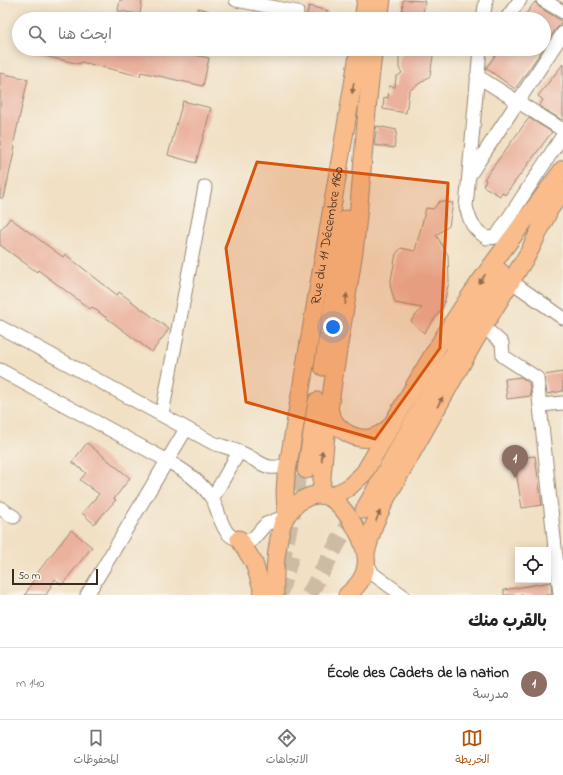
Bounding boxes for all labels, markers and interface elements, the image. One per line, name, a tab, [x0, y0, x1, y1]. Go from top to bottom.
search box	[12, 12, 551, 56]
icon: search	[26, 23, 48, 45]
text: ابحث هنا	[58, 24, 112, 46]
one-way arrow	[350, 81, 356, 94]
street label: Rue du 11 Décembre 1960	[305, 165, 349, 306]
one-way arrow	[478, 274, 486, 285]
one-way arrow	[343, 293, 349, 306]
your location	[323, 317, 343, 337]
one-way arrow	[437, 396, 443, 408]
pin: 1	[502, 445, 528, 478]
one-way arrow	[319, 450, 326, 462]
one-way arrow	[375, 510, 381, 522]
map controls	[515, 547, 551, 583]
button: locate	[515, 547, 551, 583]
scale bar	[12, 567, 98, 586]
text: 50 m	[18, 568, 40, 584]
text: بالقرب منك	[468, 609, 547, 634]
text: École des Cadets de la nation	[327, 662, 509, 684]
text: 140 m	[16, 674, 44, 693]
text: 1	[532, 674, 536, 693]
text: مدرسة	[473, 685, 509, 704]
tab: المحفوظات	[74, 727, 119, 769]
tab: الاتجاهات	[266, 727, 308, 769]
tab: الخريطة	[455, 727, 490, 769]

